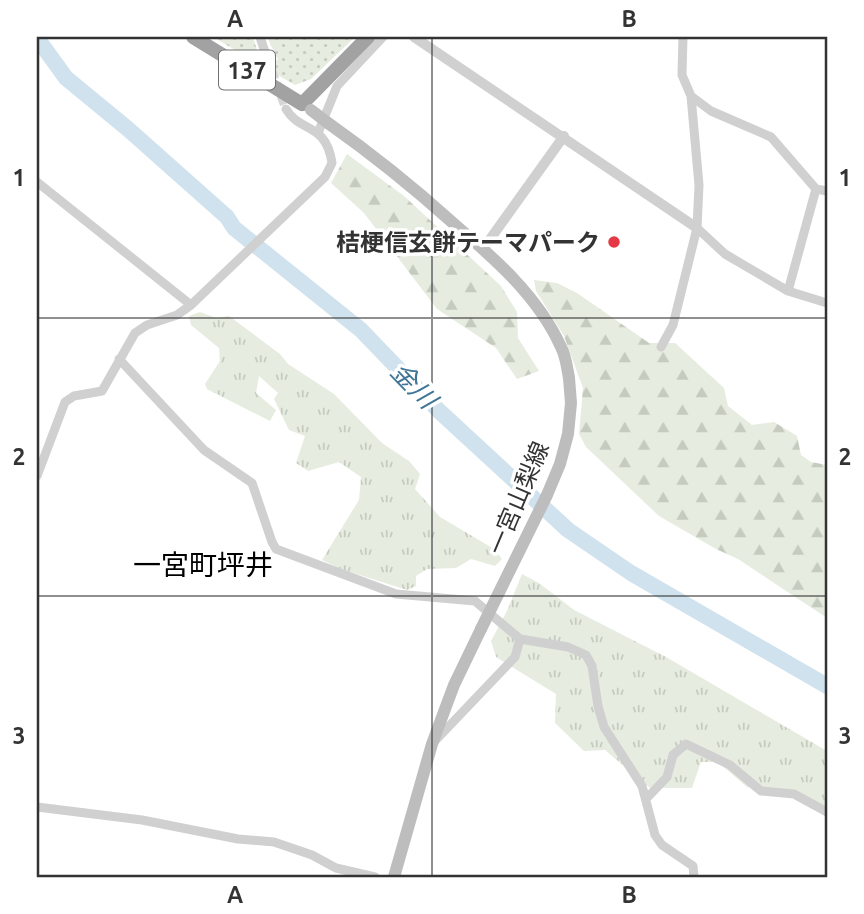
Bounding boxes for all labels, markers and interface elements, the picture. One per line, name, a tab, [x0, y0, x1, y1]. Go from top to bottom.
text: A	[227, 6, 243, 31]
text: B	[621, 6, 637, 31]
road number: 137	[219, 50, 275, 90]
text: 1	[13, 165, 25, 190]
text: 1	[839, 165, 851, 190]
place label: 桔梗信玄餅テーマパーク	[336, 229, 600, 256]
marker: 桔梗信玄餅テーマパーク	[606, 234, 622, 250]
water label: 金川	[386, 356, 445, 416]
street label: 一宮山梨線	[482, 437, 554, 559]
text: 2	[13, 444, 25, 469]
text: 2	[839, 444, 851, 469]
district label: 一宮町坪井	[133, 549, 273, 580]
text: 3	[13, 723, 25, 748]
text: 3	[839, 723, 851, 748]
text: A	[227, 882, 243, 907]
text: B	[621, 882, 637, 907]

